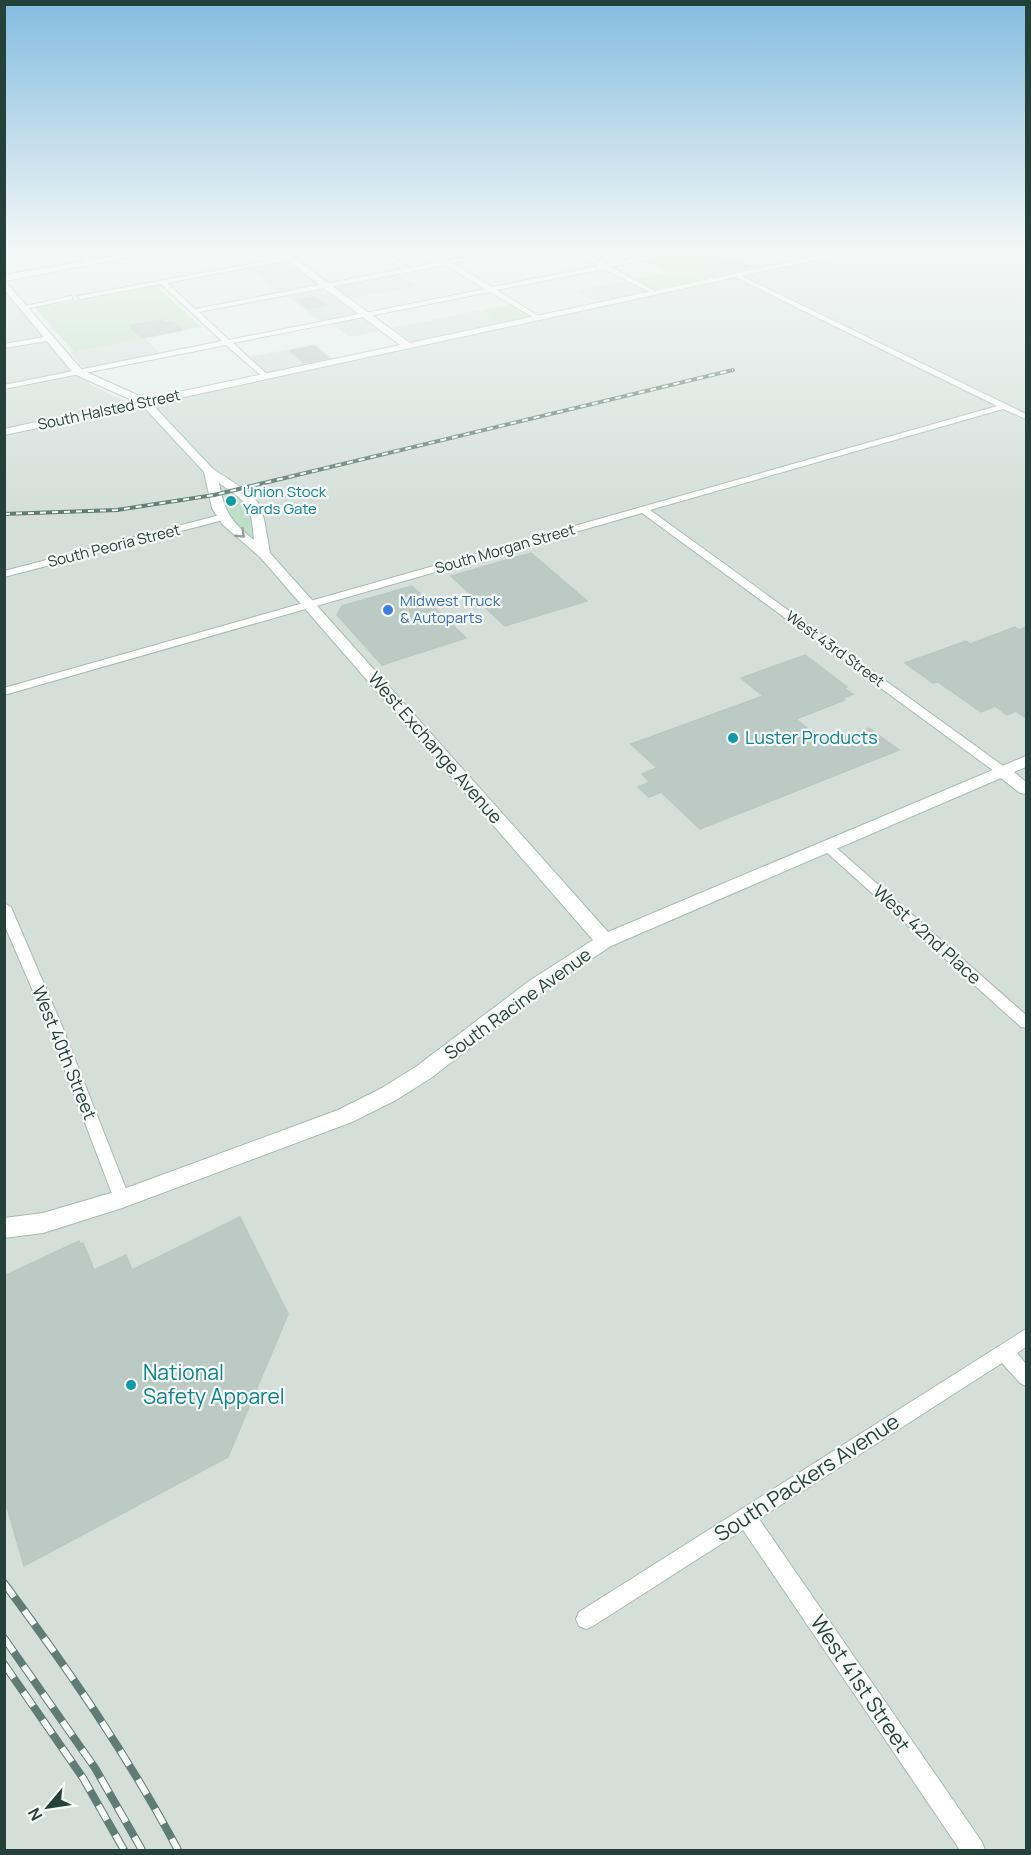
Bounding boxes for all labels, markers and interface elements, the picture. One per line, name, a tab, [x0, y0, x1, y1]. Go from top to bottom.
street label: South Halsted Street	[36, 384, 182, 435]
place label: Union Stock Yards Gate	[243, 481, 327, 519]
marker: Union Stock Yards Gate	[224, 494, 238, 508]
street label: South Morgan Street	[432, 518, 577, 579]
street label: South Peoria Street	[45, 519, 182, 572]
one-way arrow	[233, 527, 244, 538]
place label: Midwest Truck & Autoparts	[400, 590, 501, 628]
marker: Midwest Truck & Autoparts	[381, 603, 395, 617]
street label: West 43rd Street	[782, 606, 889, 692]
street label: West Exchange Avenue	[363, 666, 508, 828]
place label: Luster Products	[745, 725, 878, 749]
marker: Luster Products	[726, 731, 740, 745]
street label: West 42nd Place	[869, 879, 987, 989]
street label: South Racine Avenue	[439, 942, 595, 1064]
street label: West 40th Street	[27, 982, 103, 1123]
place label: National Safety Apparel	[143, 1358, 285, 1410]
marker: National Safety Apparel	[124, 1378, 138, 1392]
street label: South Packers Avenue	[709, 1407, 904, 1547]
street label: West 41st Street	[804, 1609, 917, 1758]
north arrow	[18, 1777, 78, 1837]
text: N	[22, 1804, 47, 1825]

